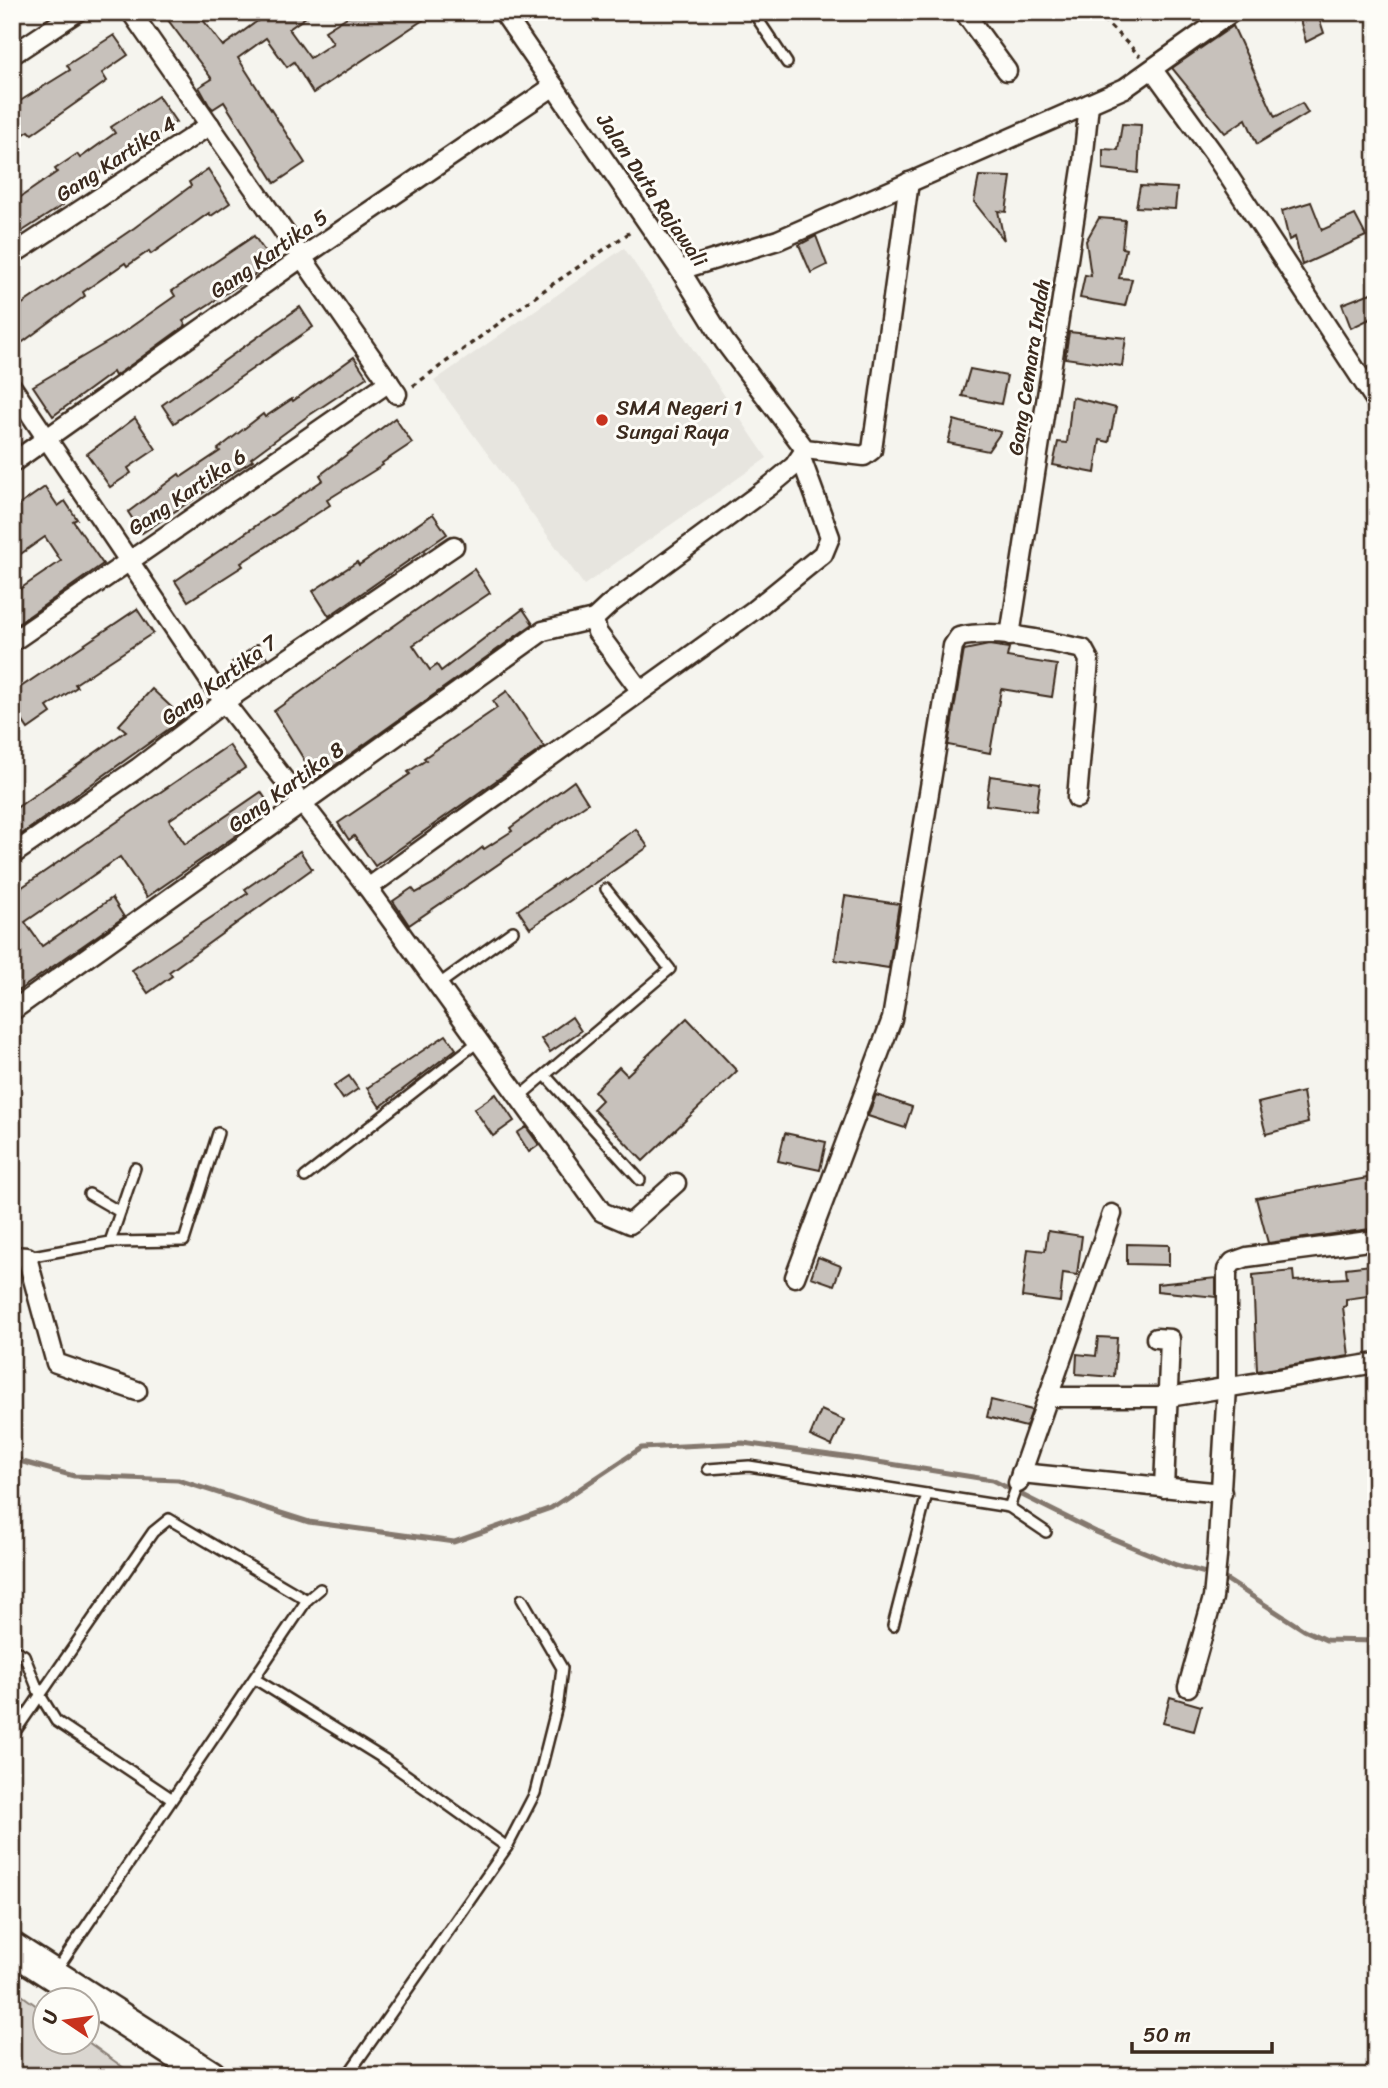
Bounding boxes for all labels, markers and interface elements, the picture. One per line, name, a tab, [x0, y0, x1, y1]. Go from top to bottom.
street label: Jalan Duta Rajawali	[586, 104, 719, 276]
street label: Gang Kartika 4	[48, 105, 184, 213]
street label: Gang Kartika 5	[202, 199, 337, 309]
street label: Gang Cemara Indah	[996, 276, 1062, 458]
place label: SMA Negeri 1 Sungai Raya	[616, 389, 742, 451]
marker: SMA Negeri 1 Sungai Raya	[594, 412, 610, 428]
street label: Gang Kartika 6	[120, 438, 254, 546]
street label: Gang Kartika 7	[152, 623, 287, 736]
street label: Gang Kartika 8	[219, 731, 353, 843]
north arrow	[32, 1986, 102, 2056]
text: U	[32, 2006, 68, 2027]
scale bar	[1132, 2011, 1272, 2055]
text: 50 m	[1143, 2016, 1191, 2054]

